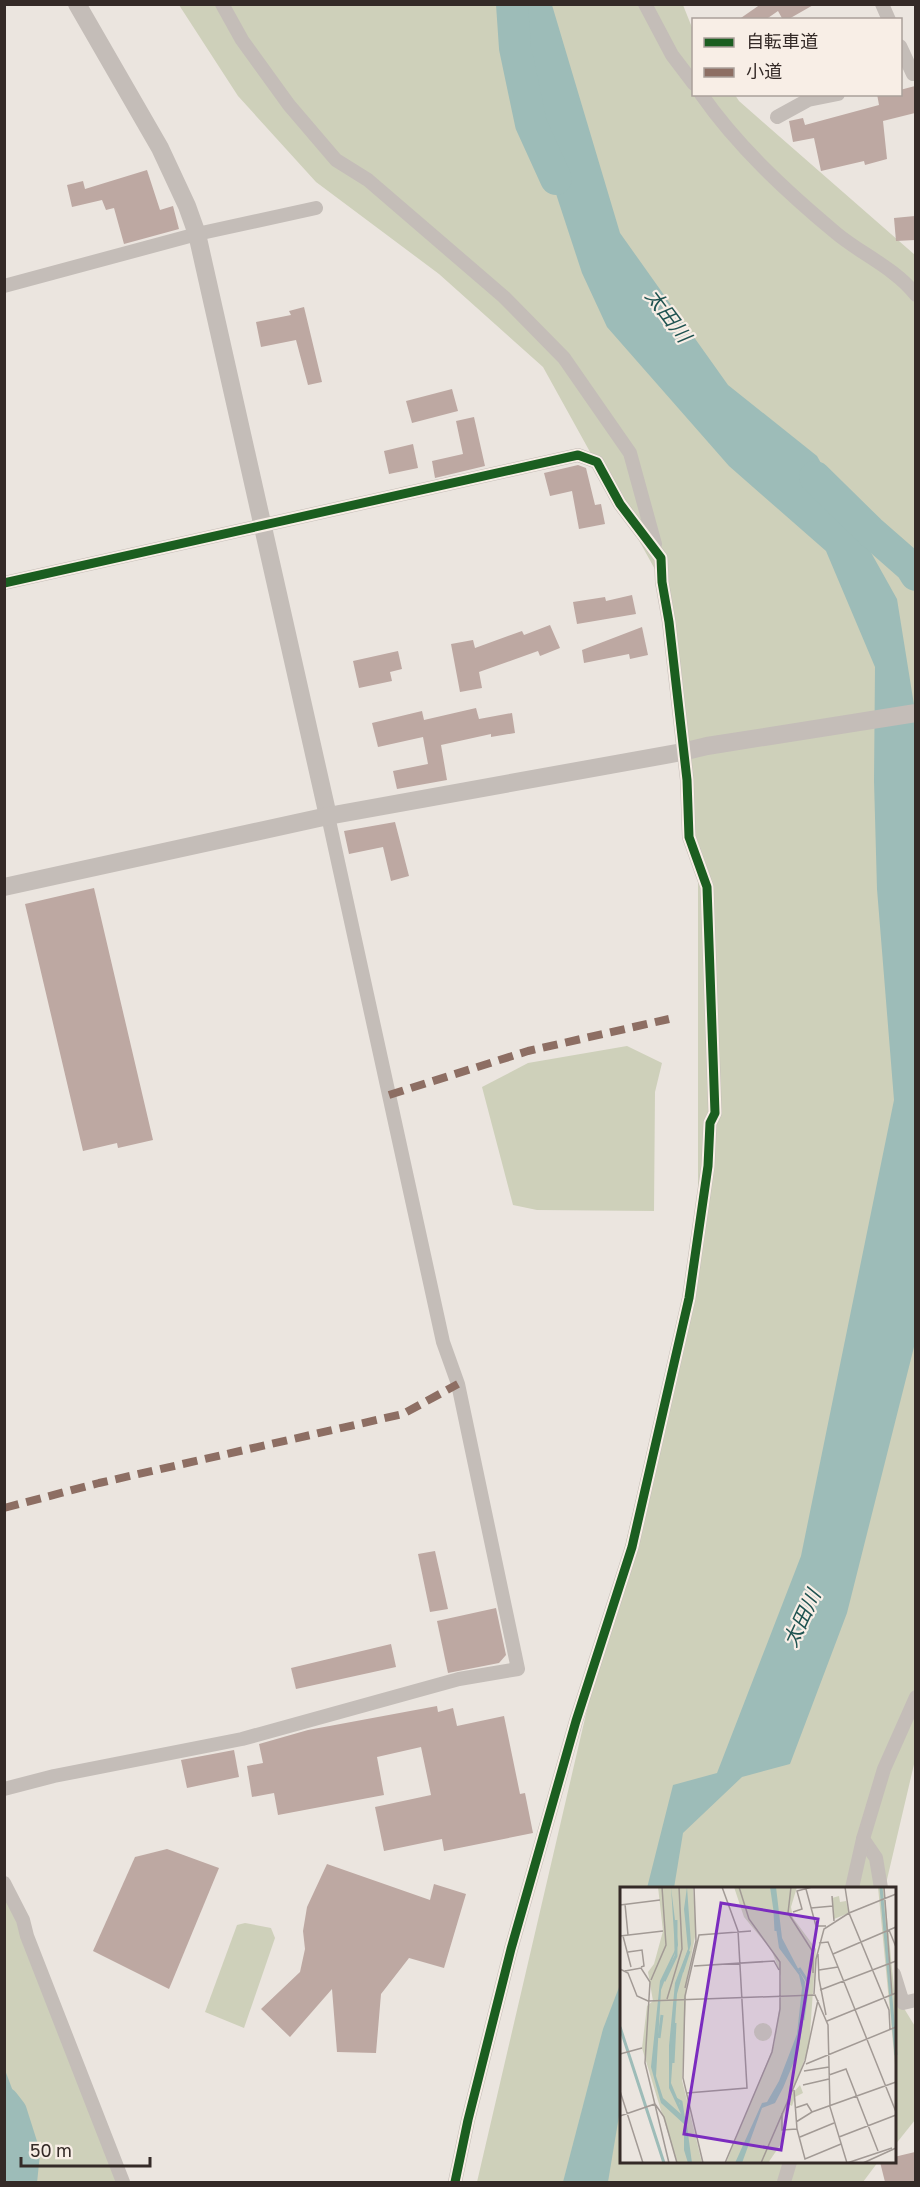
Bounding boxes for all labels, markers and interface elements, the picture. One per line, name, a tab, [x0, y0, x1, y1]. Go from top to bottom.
legend	[692, 18, 902, 96]
text: 自転車道	[746, 30, 818, 52]
text: 小道	[746, 60, 782, 82]
water label: 太田川	[641, 284, 698, 348]
water label: 太田川	[777, 1584, 825, 1650]
inset map	[620, 1887, 896, 2163]
scale bar	[21, 2130, 150, 2168]
text: 50 m	[30, 2139, 72, 2161]

